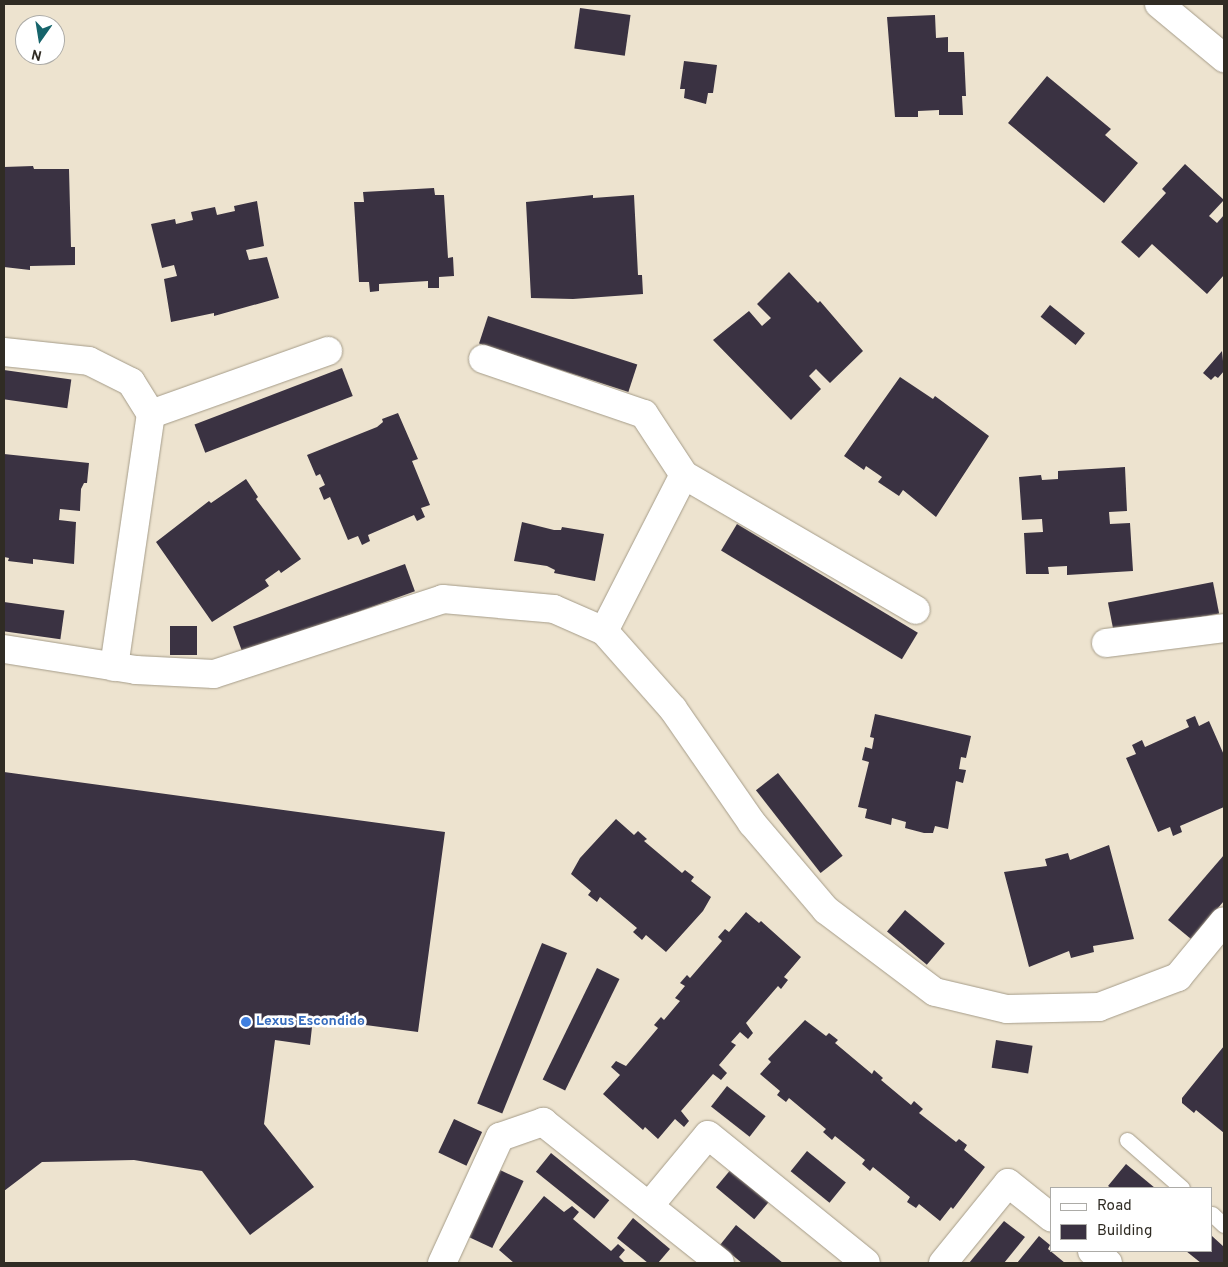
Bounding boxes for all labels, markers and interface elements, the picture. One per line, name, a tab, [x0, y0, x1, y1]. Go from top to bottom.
north arrow	[15, 15, 65, 65]
text: N	[30, 45, 44, 64]
place label: Lexus Escondido	[256, 1014, 365, 1030]
marker: Lexus Escondido	[240, 1016, 252, 1028]
legend	[1050, 1187, 1213, 1252]
text: Road	[1097, 1197, 1132, 1216]
text: Building	[1097, 1222, 1152, 1241]

